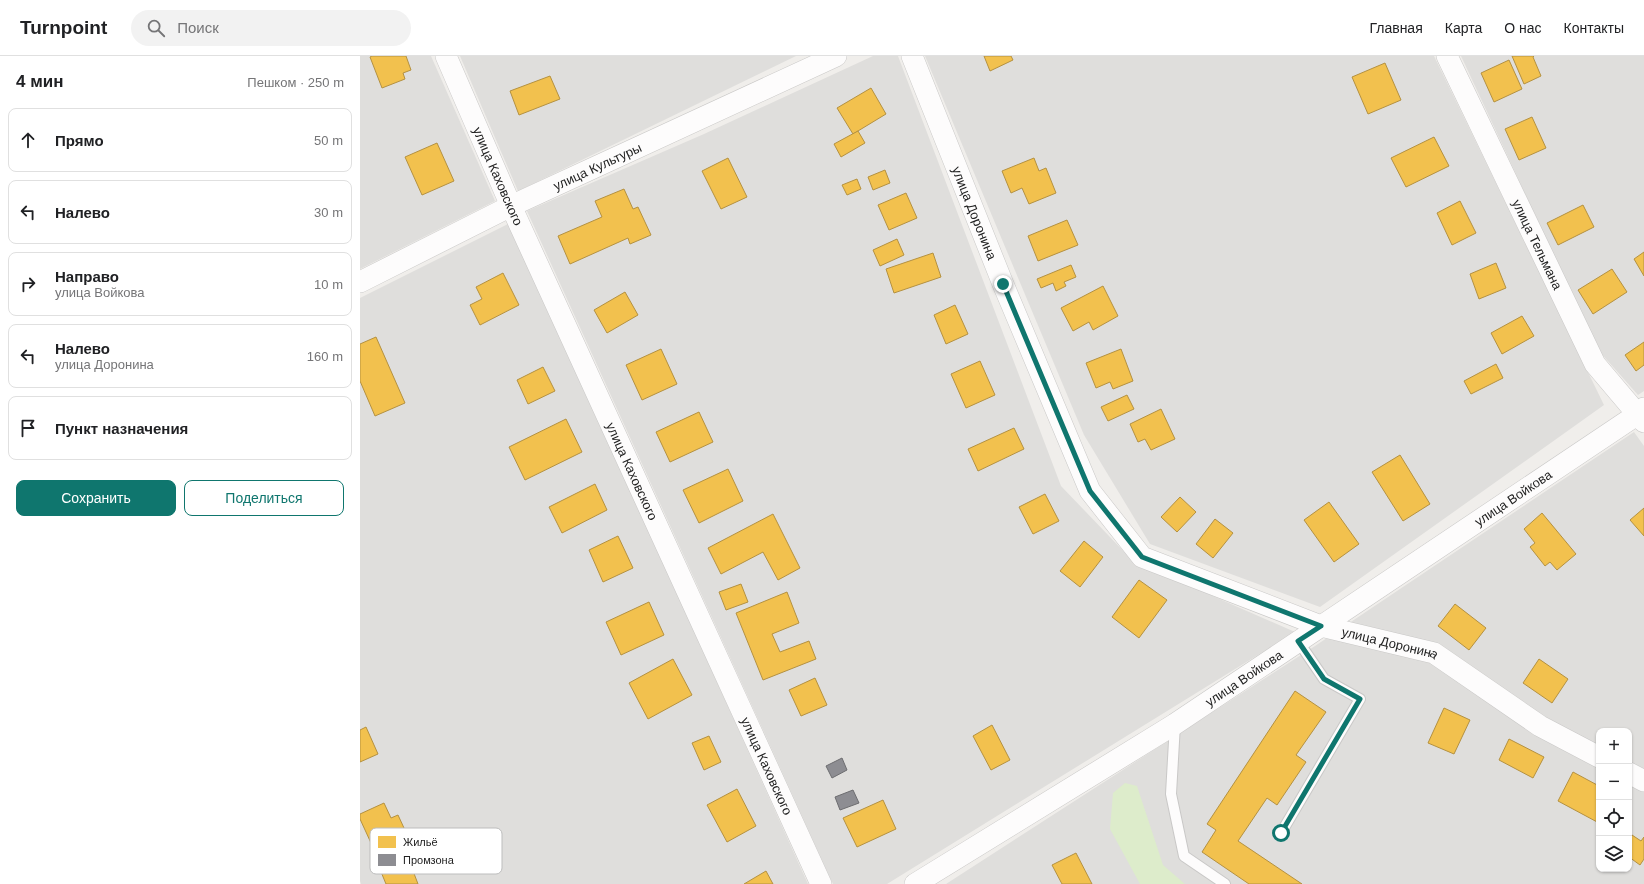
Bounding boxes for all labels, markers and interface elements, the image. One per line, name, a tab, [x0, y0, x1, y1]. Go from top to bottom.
search box	[131, 10, 411, 46]
text: Turnpoint	[20, 17, 107, 38]
icon: search	[145, 17, 167, 39]
text: Поиск	[177, 19, 219, 36]
text: Главная	[1369, 20, 1423, 36]
text: Карта	[1445, 20, 1482, 36]
text: О нас	[1504, 20, 1542, 36]
text: Контакты	[1564, 20, 1624, 36]
text: 4 мин	[16, 72, 63, 91]
text: Пешком · 250 m	[247, 75, 344, 90]
street label: улица Каховского	[470, 125, 526, 228]
icon: ahead	[17, 129, 39, 151]
text: Прямо	[55, 132, 104, 149]
text: 50 m	[314, 133, 343, 148]
street label: улица Культуры	[551, 140, 644, 194]
street label: улица Доронина	[949, 164, 1000, 263]
street label: улица Тельмана	[1509, 197, 1565, 293]
icon: left	[17, 201, 39, 223]
text: Налево	[55, 204, 110, 221]
text: 30 m	[314, 205, 343, 220]
text: Направо	[55, 268, 119, 285]
icon: right	[17, 273, 39, 295]
route end	[994, 275, 1012, 293]
text: 10 m	[314, 277, 343, 292]
text: улица Войкова	[55, 285, 145, 300]
text: Налево	[55, 340, 110, 357]
icon: left	[17, 345, 39, 367]
text: 160 m	[307, 349, 343, 364]
text: улица Доронина	[55, 357, 154, 372]
icon: arrive	[17, 417, 39, 439]
text: Пункт назначения	[55, 420, 188, 437]
street label: улица Каховского	[603, 420, 661, 523]
street label: улица Войкова	[1472, 467, 1555, 529]
button: Сохранить	[16, 480, 176, 516]
button: Поделиться	[184, 480, 344, 516]
street label: улица Доронина	[1340, 624, 1442, 663]
street label: улица Войкова	[1203, 647, 1286, 710]
street label: улица Каховского	[738, 715, 795, 817]
map controls	[1596, 728, 1632, 872]
button: +	[1596, 728, 1632, 764]
button: −	[1596, 764, 1632, 800]
button: locate	[1596, 800, 1632, 836]
route start	[1272, 824, 1290, 842]
legend	[370, 828, 502, 874]
text: Жильё	[403, 836, 438, 848]
button: layers	[1596, 836, 1632, 872]
text: Промзона	[403, 854, 455, 866]

